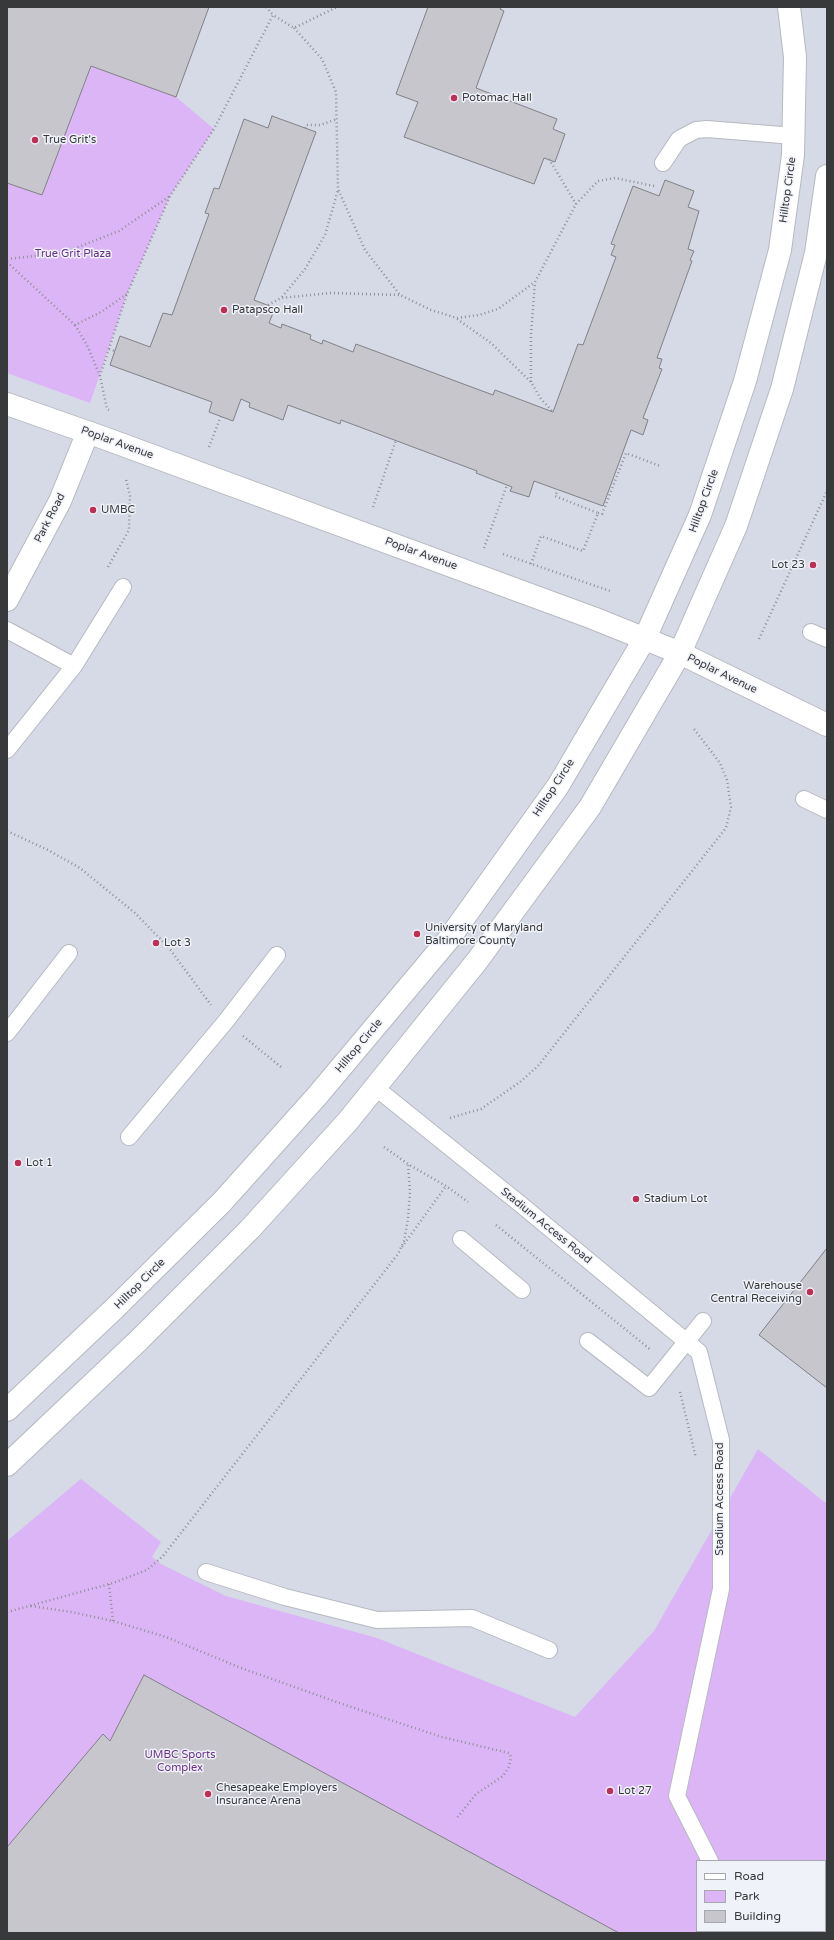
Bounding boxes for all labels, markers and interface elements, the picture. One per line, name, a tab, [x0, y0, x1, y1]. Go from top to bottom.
place label: Potomac Hall	[462, 91, 532, 105]
marker: Potomac Hall	[449, 93, 459, 103]
place label: True Grit's	[43, 133, 96, 147]
marker: True Grit's	[30, 135, 40, 145]
street label: Hilltop Circle	[777, 156, 799, 224]
park label: True Grit Plaza	[35, 247, 111, 261]
place label: Patapsco Hall	[232, 303, 303, 317]
marker: Patapsco Hall	[219, 305, 229, 315]
street label: Poplar Avenue	[79, 424, 155, 462]
street label: Hilltop Circle	[686, 468, 722, 534]
street label: Park Road	[32, 491, 68, 545]
place label: UMBC	[101, 503, 135, 517]
marker: UMBC	[88, 505, 98, 515]
street label: Poplar Avenue	[383, 535, 459, 573]
place label: Lot 23	[771, 558, 805, 572]
marker: Lot 23	[808, 560, 818, 570]
street label: Poplar Avenue	[685, 651, 759, 697]
street label: Hilltop Circle	[530, 757, 578, 819]
place label: University of Maryland Baltimore County	[425, 921, 543, 947]
marker: University of Maryland Baltimore County	[412, 929, 422, 939]
place label: Lot 3	[164, 936, 191, 950]
marker: Lot 3	[151, 938, 161, 948]
street label: Hilltop Circle	[333, 1016, 385, 1076]
place label: Lot 1	[26, 1156, 53, 1170]
marker: Lot 1	[13, 1158, 23, 1168]
street label: Stadium Access Road	[498, 1185, 594, 1267]
place label: Stadium Lot	[644, 1192, 707, 1206]
marker: Stadium Lot	[631, 1194, 641, 1204]
street label: Hilltop Circle	[112, 1256, 168, 1312]
place label: Warehouse Central Receiving	[710, 1279, 802, 1305]
marker: Warehouse Central Receiving	[805, 1287, 815, 1297]
street label: Stadium Access Road	[713, 1442, 727, 1556]
park label: UMBC Sports Complex	[144, 1748, 216, 1774]
place label: Chesapeake Employers Insurance Arena	[216, 1781, 337, 1807]
place label: Lot 27	[618, 1784, 652, 1798]
marker: Lot 27	[605, 1786, 615, 1796]
marker: Chesapeake Employers Insurance Arena	[203, 1789, 213, 1799]
legend	[696, 1860, 826, 1932]
text: Road	[734, 1869, 764, 1883]
text: Park	[734, 1889, 760, 1903]
text: Building	[734, 1909, 781, 1923]

